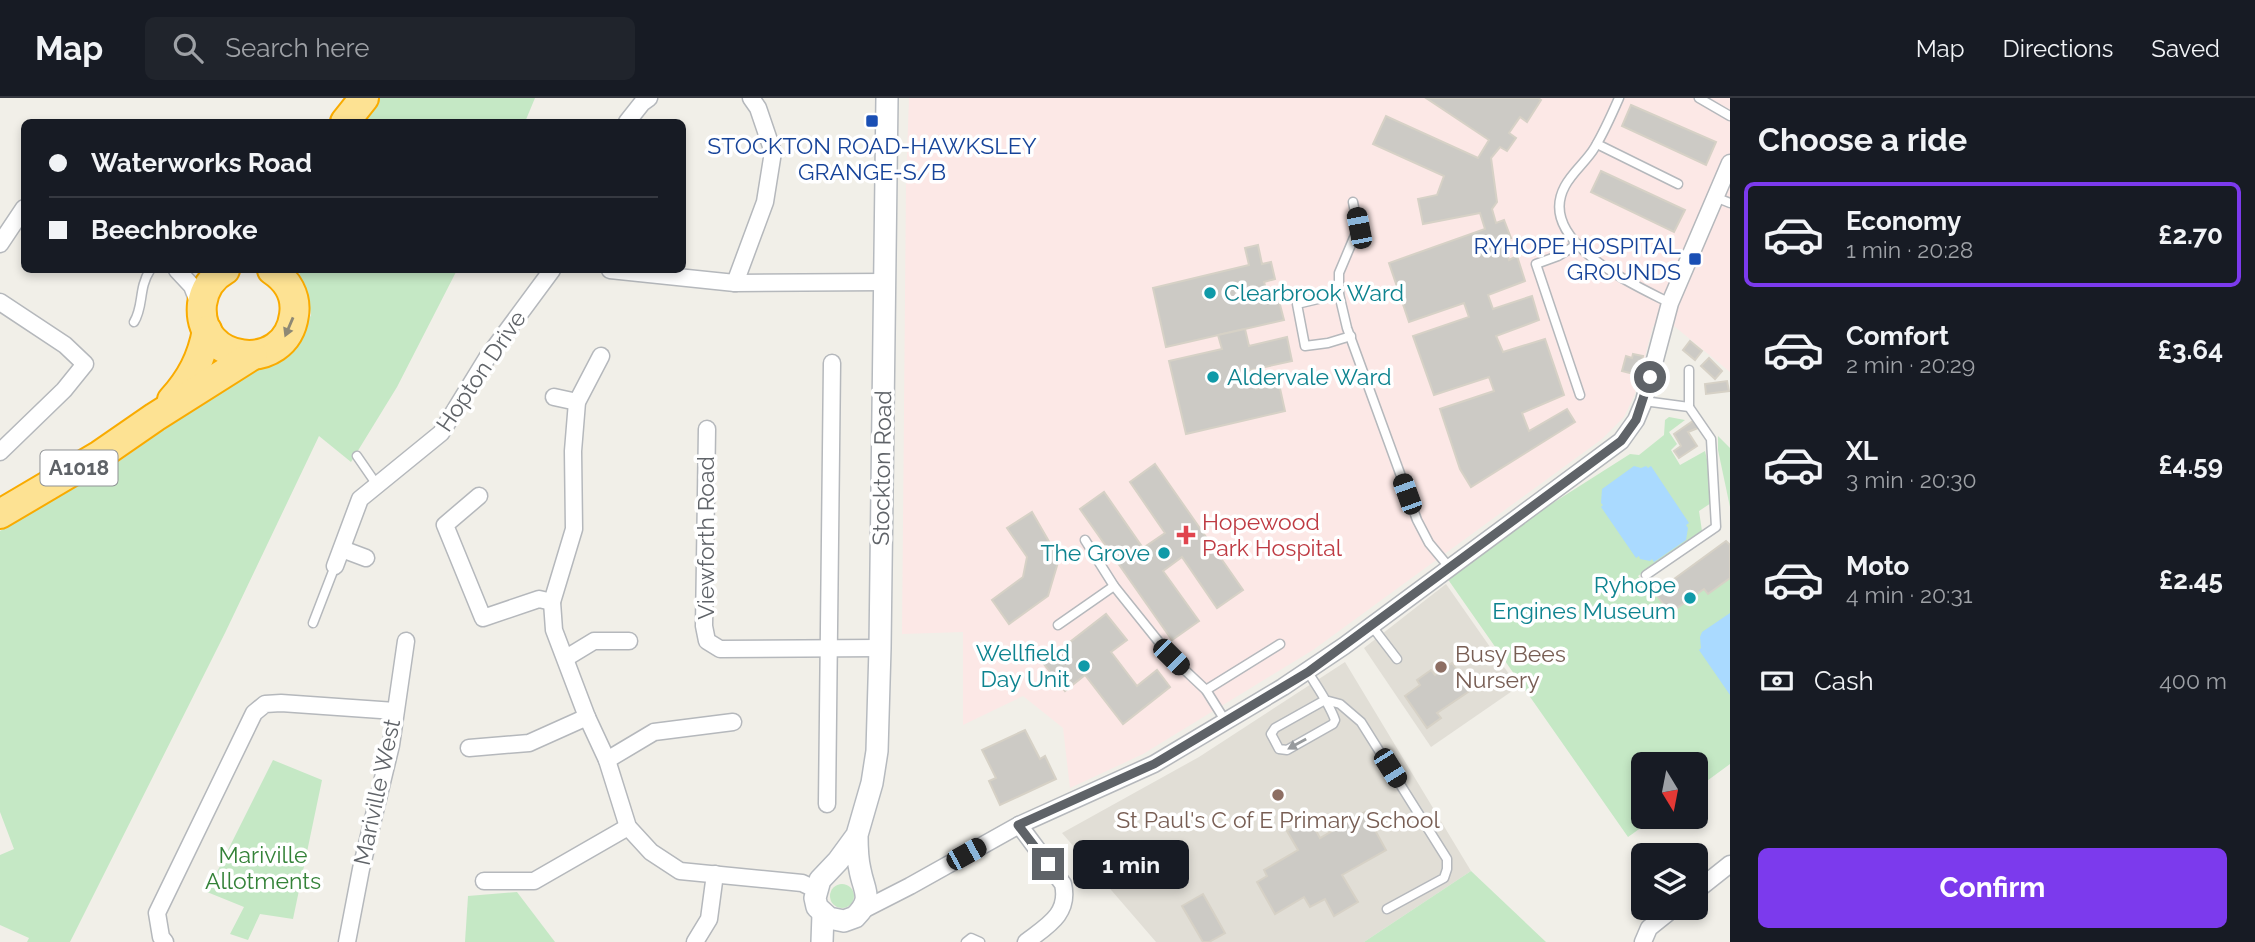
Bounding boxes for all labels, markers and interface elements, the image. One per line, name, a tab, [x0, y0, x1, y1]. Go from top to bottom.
search box	[145, 17, 635, 80]
text: Map	[35, 29, 103, 68]
icon: search	[169, 29, 207, 67]
text: Search here	[225, 33, 370, 63]
text: Map	[1916, 34, 1965, 63]
text: Directions	[2003, 34, 2113, 63]
text: Saved	[2151, 34, 2220, 63]
marker: STOCKTON ROAD-HAWKSLEY GRANGE-S/B	[864, 113, 880, 129]
text: Choose a ride	[1758, 121, 1967, 158]
place label: STOCKTON ROAD-HAWKSLEY GRANGE-S/B	[707, 132, 1037, 185]
text: Waterworks Road	[91, 148, 312, 178]
icon: car	[1762, 203, 1825, 266]
car	[1345, 205, 1374, 251]
text: Economy	[1846, 206, 1961, 236]
text: Beechbrooke	[91, 215, 257, 245]
text: £2.70	[2158, 220, 2223, 250]
place label: RYHOPE HOSPITAL GROUNDS	[1474, 232, 1682, 285]
text: 1 min · 20:28	[1846, 236, 1973, 263]
marker: RYHOPE HOSPITAL GROUNDS	[1687, 251, 1703, 267]
place label: Clearbrook Ward	[1224, 279, 1404, 306]
marker: Clearbrook Ward	[1202, 285, 1218, 301]
street label: Hopton Drive	[430, 305, 531, 436]
one-way arrow	[283, 317, 295, 337]
icon: car	[1762, 318, 1825, 381]
text: Comfort	[1846, 321, 1949, 351]
text: £3.64	[2158, 335, 2223, 365]
text: 2 min · 20:29	[1846, 351, 1975, 378]
route start	[1634, 361, 1666, 393]
place label: Aldervale Ward	[1227, 363, 1391, 390]
marker: Aldervale Ward	[1205, 369, 1221, 385]
street label: Stockton Road	[867, 390, 896, 546]
icon: car	[1762, 433, 1825, 496]
text: XL	[1846, 436, 1878, 466]
road number: A1018	[41, 450, 118, 486]
text: £4.59	[2158, 450, 2223, 480]
street label: Viewforth Road	[692, 456, 719, 620]
text: 3 min · 20:30	[1846, 466, 1977, 493]
car	[1390, 471, 1425, 517]
place label: Hopewood Park Hospital	[1202, 508, 1343, 561]
marker: Hopewood Park Hospital	[1176, 525, 1196, 545]
place label: The Grove	[1040, 539, 1150, 566]
marker: The Grove	[1156, 545, 1172, 561]
icon: car	[1762, 548, 1825, 611]
text: Moto	[1846, 551, 1909, 581]
text: £2.45	[2159, 565, 2223, 595]
place label: Ryhope Engines Museum	[1492, 571, 1676, 624]
text: 4 min · 20:31	[1846, 581, 1973, 608]
marker: Ryhope Engines Museum	[1682, 590, 1698, 606]
car	[1149, 635, 1194, 679]
place label: Wellfield Day Unit	[976, 639, 1070, 692]
place label: Busy Bees Nursery	[1455, 640, 1566, 693]
marker: Wellfield Day Unit	[1076, 658, 1092, 674]
marker: Busy Bees Nursery	[1433, 659, 1449, 675]
icon: cash	[1758, 662, 1796, 700]
text: Cash	[1814, 666, 1874, 696]
text: 400 m	[2159, 667, 2227, 694]
street label: Mariville West	[348, 716, 405, 868]
one-way arrow	[1287, 738, 1306, 750]
car	[1370, 745, 1411, 791]
north arrow	[1631, 752, 1708, 830]
map controls	[1631, 752, 1708, 920]
marker: St Paul's C of E Primary School	[1270, 787, 1286, 803]
place label: St Paul's C of E Primary School	[1116, 806, 1440, 833]
car	[943, 835, 990, 873]
callout: 1 min	[1072, 840, 1188, 888]
park label: Mariville Allotments	[205, 841, 321, 894]
button: layers	[1631, 843, 1708, 920]
route end	[1032, 848, 1064, 880]
button: Confirm	[1758, 848, 2227, 928]
text: 1 min	[1102, 851, 1160, 878]

